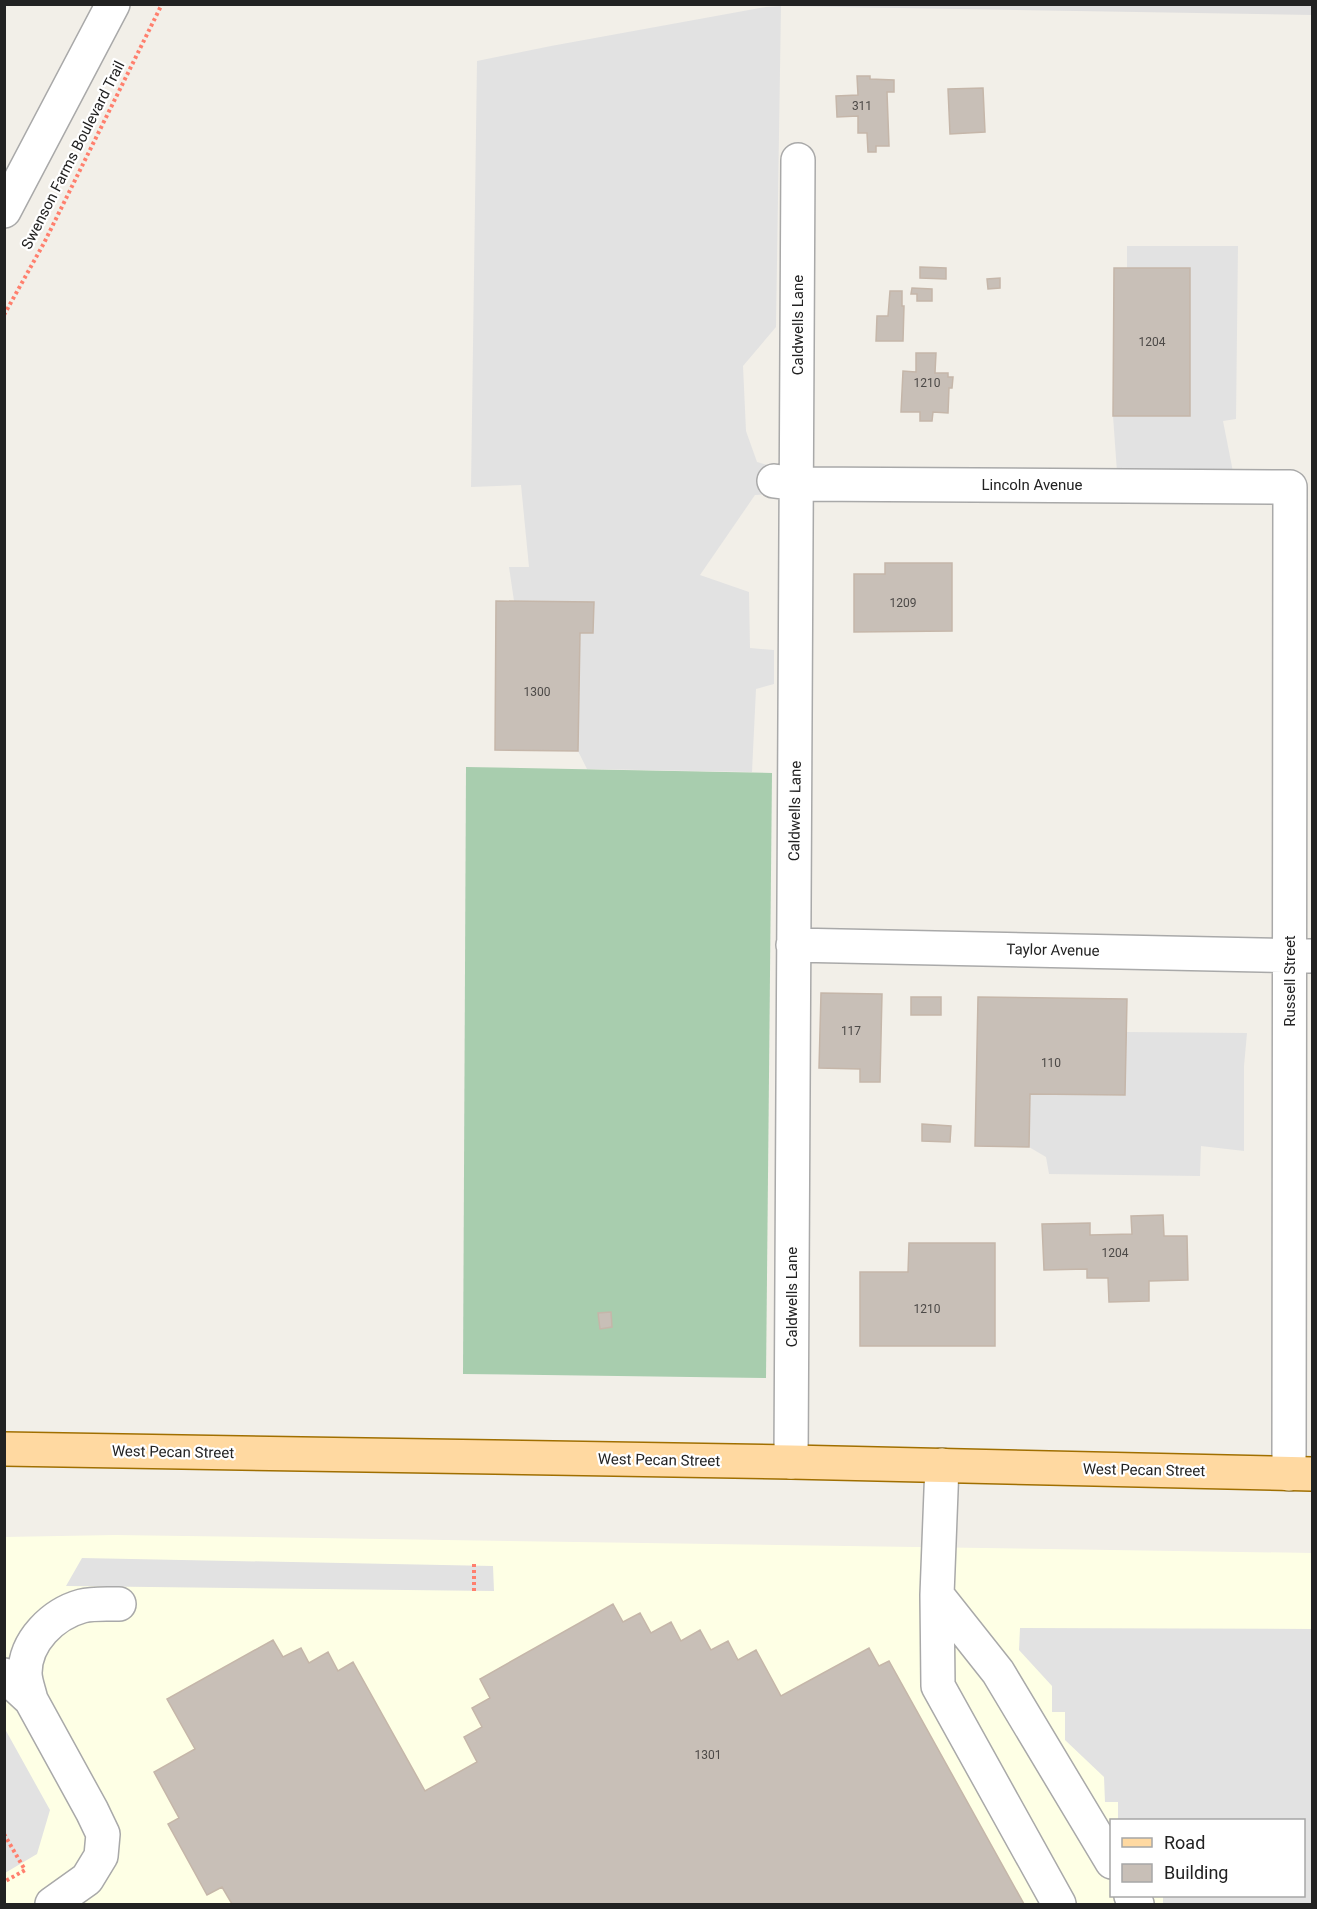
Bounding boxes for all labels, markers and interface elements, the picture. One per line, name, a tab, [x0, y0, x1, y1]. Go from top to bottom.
street label: Swenson Farms Boulevard Trail	[18, 58, 128, 252]
house number: 311	[852, 99, 872, 113]
street label: Caldwells Lane	[789, 275, 807, 375]
house number: 1204	[1139, 335, 1166, 349]
house number: 1210	[914, 376, 941, 390]
street label: Lincoln Avenue	[981, 476, 1083, 494]
house number: 1209	[890, 596, 916, 610]
house number: 1300	[524, 685, 551, 699]
street label: Caldwells Lane	[785, 761, 805, 861]
street label: Russell Street	[1281, 935, 1299, 1027]
street label: Taylor Avenue	[1006, 940, 1100, 960]
house number: 117	[841, 1024, 861, 1038]
house number: 110	[1041, 1056, 1061, 1070]
house number: 1204	[1102, 1246, 1129, 1260]
street label: Caldwells Lane	[783, 1247, 801, 1347]
house number: 1210	[914, 1302, 941, 1316]
street label: West Pecan Street	[112, 1442, 234, 1462]
street label: West Pecan Street	[598, 1450, 720, 1470]
street label: West Pecan Street	[1083, 1460, 1205, 1480]
house number: 1301	[695, 1748, 721, 1762]
legend	[1110, 1819, 1305, 1897]
text: Road	[1164, 1832, 1205, 1853]
text: Building	[1164, 1862, 1228, 1883]

